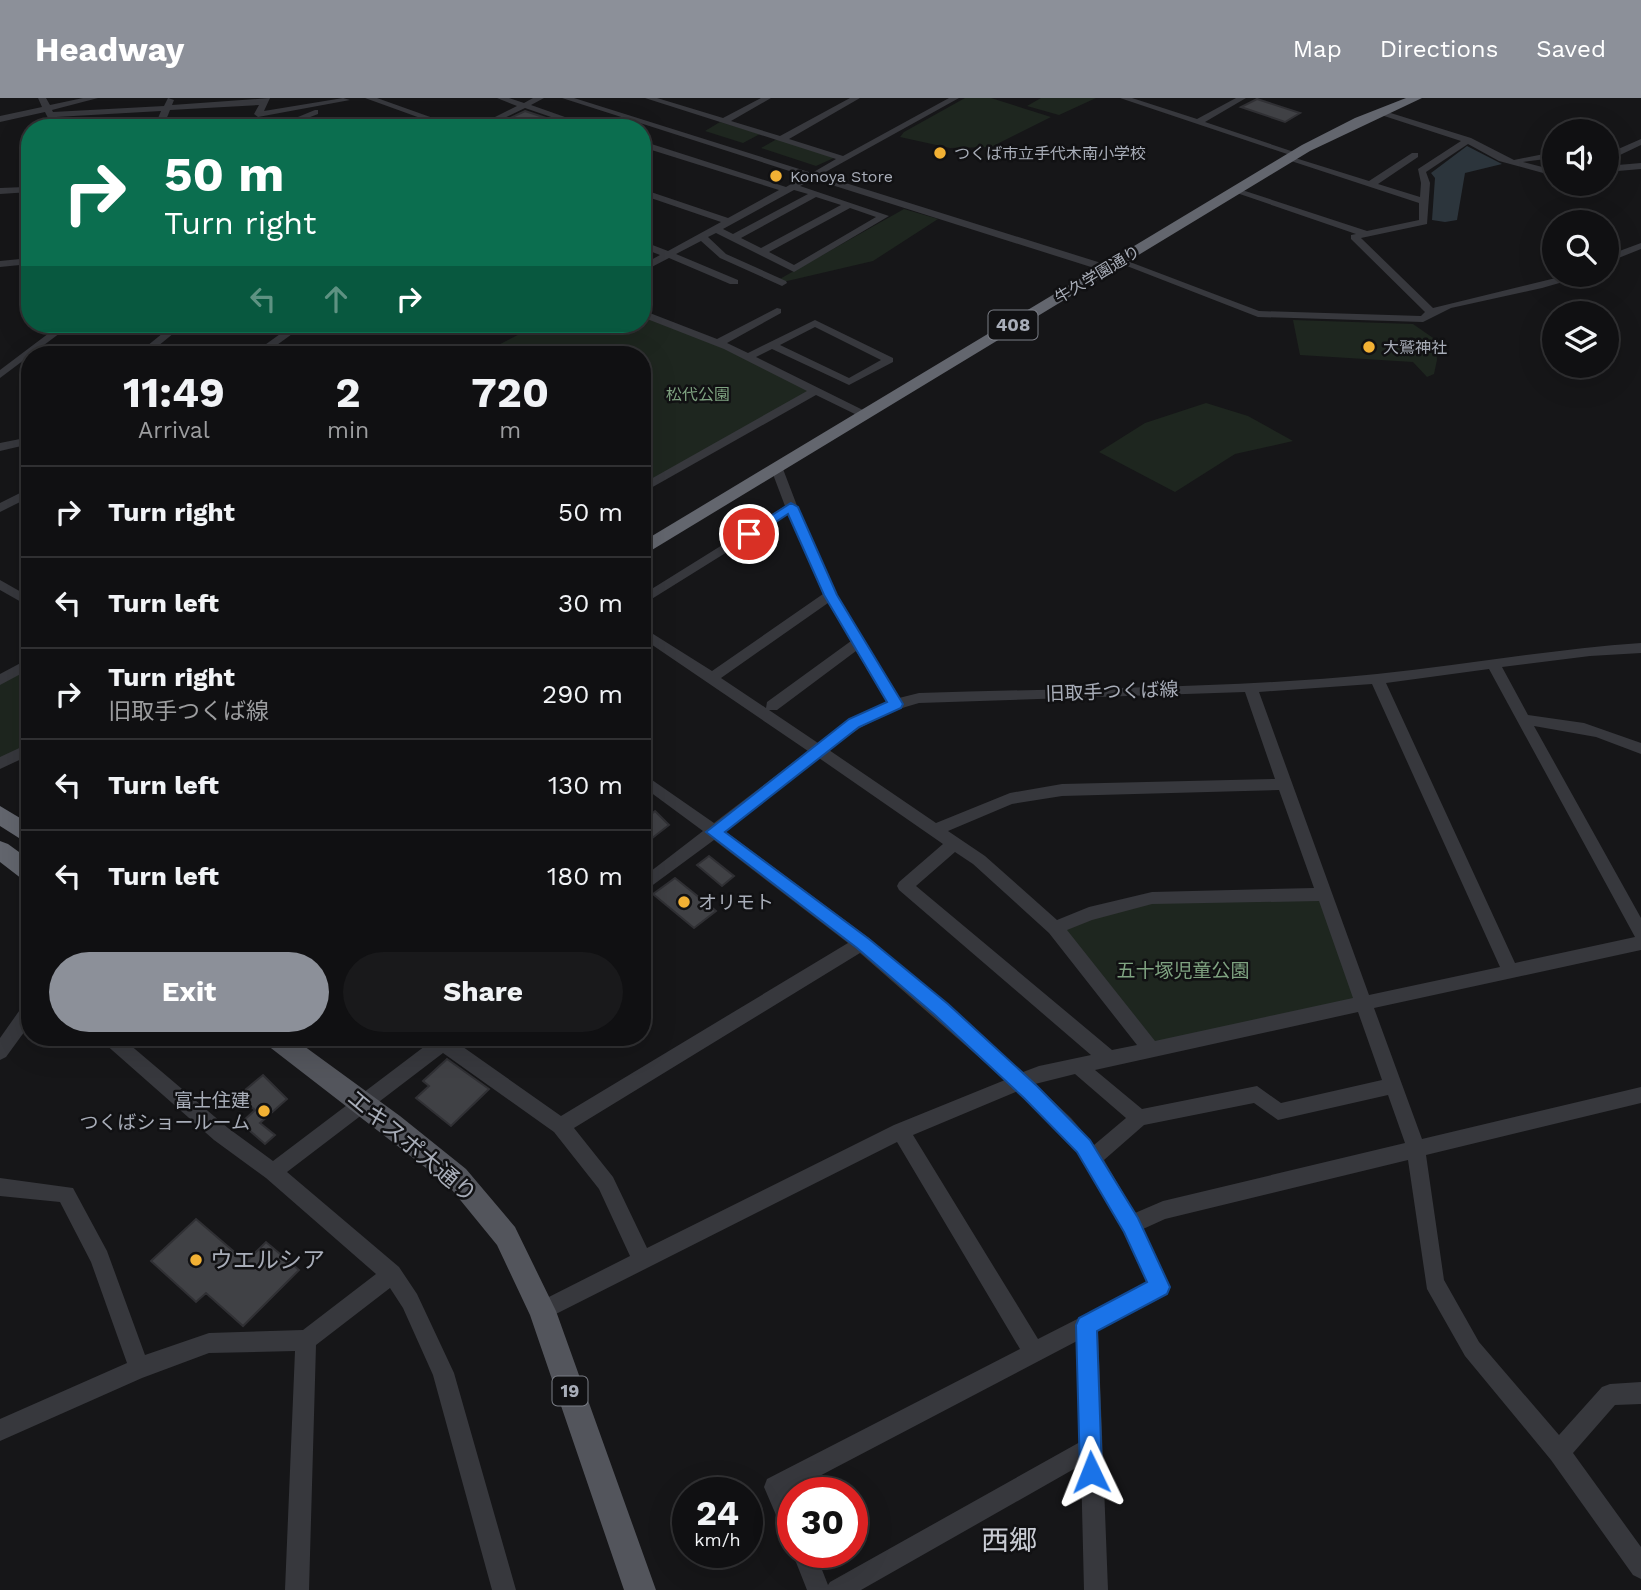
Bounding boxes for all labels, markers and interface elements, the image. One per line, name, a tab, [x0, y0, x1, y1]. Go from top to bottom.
text: Headway	[35, 30, 184, 69]
text: Map	[1293, 35, 1342, 63]
text: Directions	[1380, 35, 1498, 63]
text: Saved	[1536, 35, 1606, 63]
map controls	[1542, 119, 1619, 378]
button: sound	[1542, 119, 1619, 196]
place label: つくば市立手代木南小学校	[954, 144, 1146, 163]
text: 50 m	[164, 145, 284, 203]
marker: つくば市立手代木南小学校	[932, 145, 948, 161]
icon: right	[49, 147, 140, 238]
place label: Konoya Store	[790, 167, 893, 186]
marker: Konoya Store	[768, 168, 784, 184]
text: Turn right	[164, 204, 316, 242]
button: search	[1542, 210, 1619, 287]
street label: 牛久学園通り	[1051, 242, 1143, 307]
icon: left	[244, 280, 282, 318]
icon: ahead	[317, 280, 355, 318]
icon: right	[390, 280, 428, 318]
button: layers	[1542, 301, 1619, 378]
road number: 408	[988, 310, 1038, 340]
place label: 大鷲神社	[1383, 338, 1447, 357]
marker: 大鷲神社	[1361, 339, 1377, 355]
text: 11:49	[123, 368, 225, 417]
text: 2	[336, 368, 361, 417]
text: 720	[471, 368, 549, 417]
park label: 松代公園	[666, 385, 730, 404]
text: Arrival	[138, 417, 210, 444]
text: min	[327, 417, 369, 444]
text: m	[499, 417, 521, 444]
icon: right	[49, 493, 87, 531]
text: Turn right	[108, 497, 235, 527]
text: 50 m	[558, 497, 623, 527]
pin	[719, 504, 779, 564]
icon: arrive	[730, 515, 768, 553]
icon: left	[49, 584, 87, 622]
text: Turn left	[108, 588, 219, 618]
text: 30 m	[558, 588, 623, 618]
text: Turn right	[108, 662, 235, 692]
icon: right	[49, 675, 87, 713]
street label: 旧取手つくば線	[1045, 678, 1179, 705]
text: 290 m	[542, 679, 623, 709]
text: 旧取手つくば線	[108, 698, 269, 725]
icon: left	[49, 766, 87, 804]
text: Turn left	[108, 770, 219, 800]
text: 130 m	[548, 770, 623, 800]
icon: left	[49, 857, 87, 895]
text: Turn left	[108, 861, 219, 891]
text: 180 m	[547, 861, 623, 891]
place label: オリモト	[698, 891, 774, 914]
marker: オリモト	[676, 894, 692, 910]
button: Exit	[49, 952, 329, 1032]
button: Share	[343, 952, 623, 1032]
park label: 五十塚児童公園	[1116, 959, 1250, 982]
street label: エキスポ大通り	[342, 1085, 482, 1208]
place label: 富士住建 つくばショールーム	[80, 1089, 250, 1134]
marker: 富士住建 つくばショールーム	[256, 1103, 272, 1119]
place label: ウエルシア	[210, 1247, 325, 1274]
marker: ウエルシア	[188, 1252, 204, 1268]
road number: 19	[552, 1376, 588, 1406]
position arrow	[1054, 1435, 1128, 1509]
speed limit sign: 30	[777, 1477, 868, 1568]
text: 24	[696, 1492, 739, 1534]
district label: 西郷	[981, 1524, 1037, 1557]
text: km/h	[694, 1529, 741, 1550]

